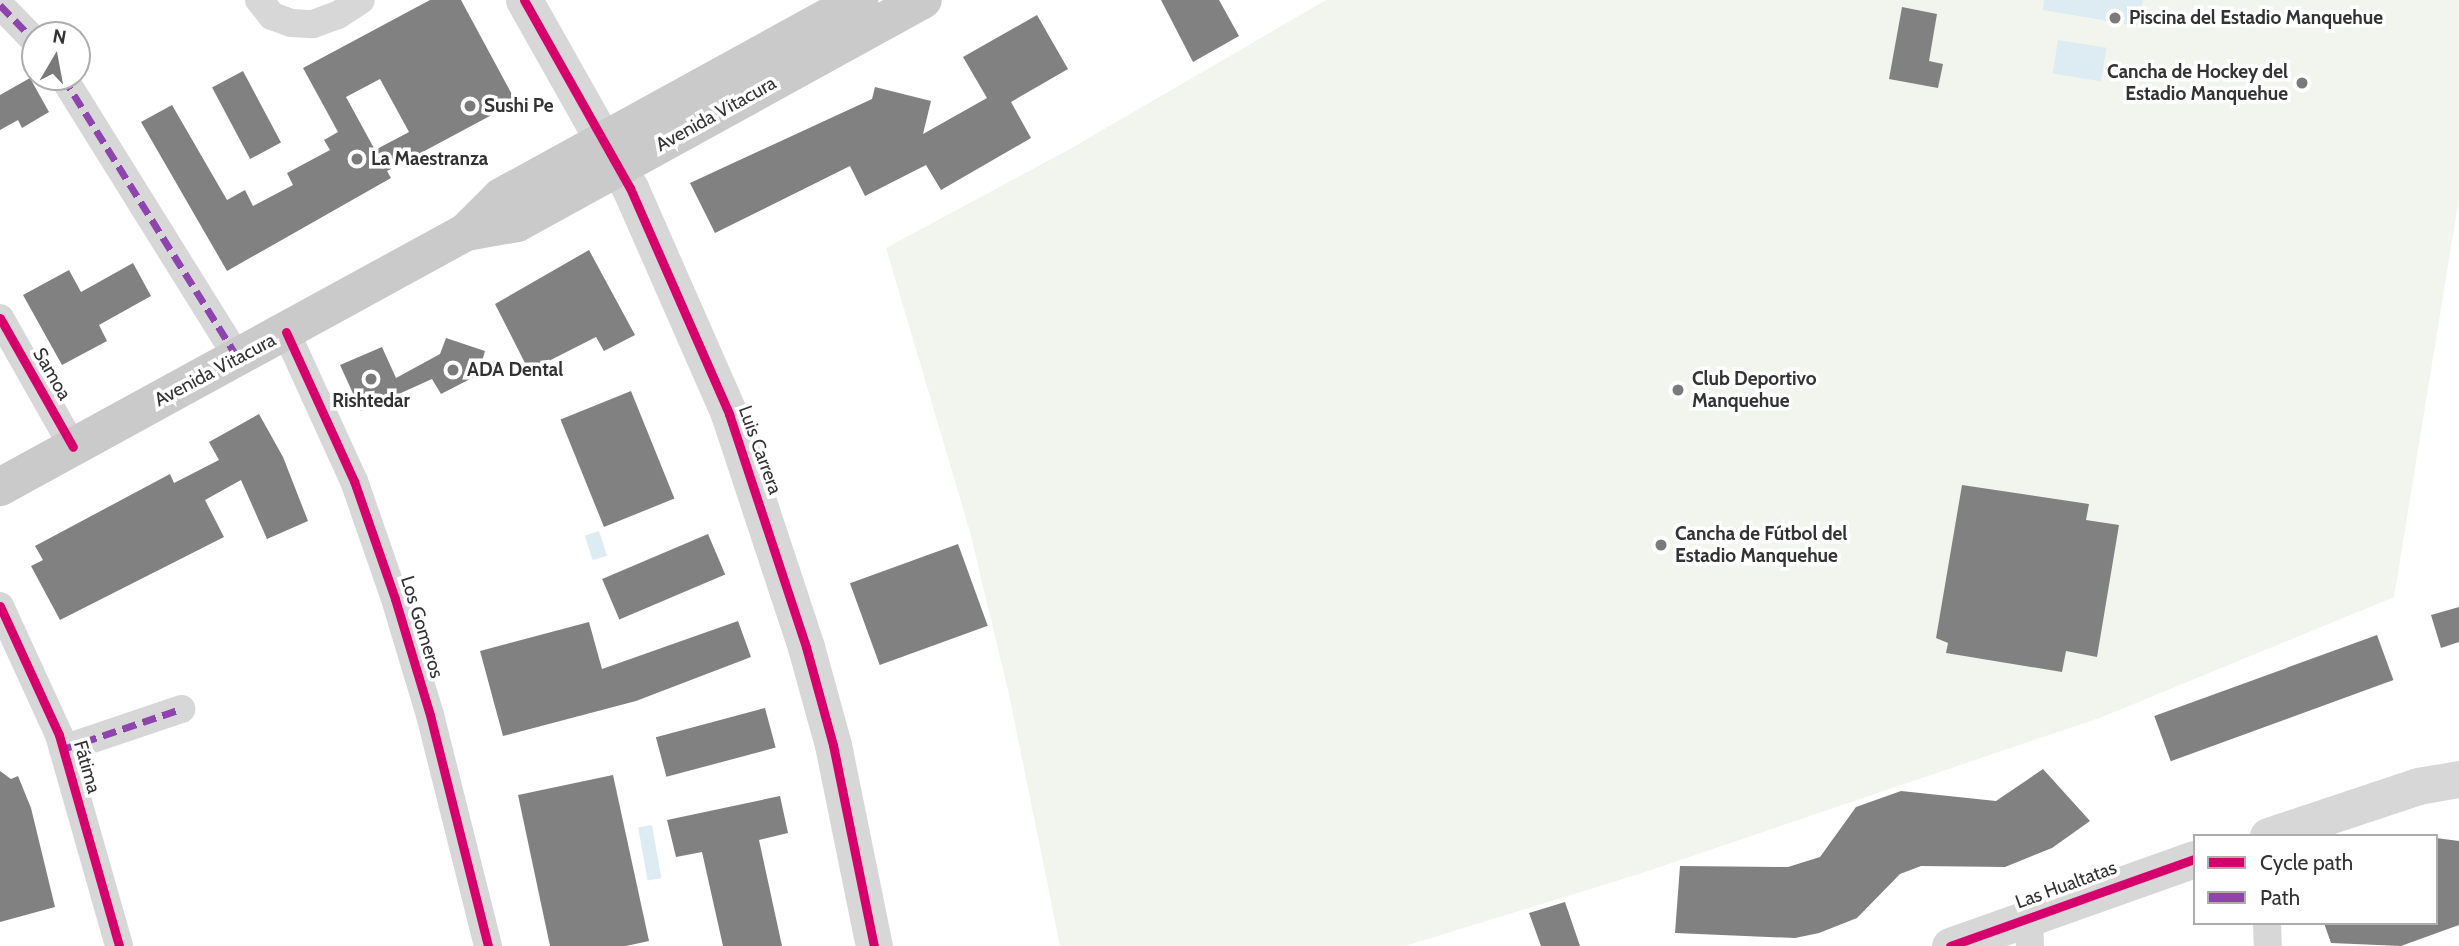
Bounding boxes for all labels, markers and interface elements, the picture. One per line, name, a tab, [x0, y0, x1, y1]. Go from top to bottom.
place label: Piscina del Estadio Manquehue	[2129, 7, 2383, 29]
marker: Piscina del Estadio Manquehue	[2107, 10, 2123, 26]
north arrow	[21, 21, 91, 91]
text: N	[51, 24, 68, 49]
place label: Cancha de Hockey del Estadio Manquehue	[2107, 61, 2288, 105]
street label: Avenida Vitacura	[652, 72, 780, 156]
marker: Cancha de Hockey del Estadio Manquehue	[2294, 75, 2310, 91]
place label: Sushi Pe	[484, 95, 554, 117]
marker: Sushi Pe	[462, 98, 478, 114]
place label: La Maestranza	[371, 148, 488, 170]
marker: La Maestranza	[349, 151, 365, 167]
street label: Avenida Vitacura	[150, 328, 280, 412]
street label: Samoa	[28, 344, 76, 404]
place label: ADA Dental	[467, 359, 563, 381]
marker: ADA Dental	[445, 362, 461, 378]
place label: Club Deportivo Manquehue	[1692, 368, 1817, 412]
marker: Rishtedar	[363, 371, 379, 387]
marker: Club Deportivo Manquehue	[1670, 382, 1686, 398]
place label: Rishtedar	[332, 390, 410, 412]
street label: Luis Carrera	[733, 402, 787, 498]
place label: Cancha de Fútbol del Estadio Manquehue	[1675, 523, 1847, 567]
marker: Cancha de Fútbol del Estadio Manquehue	[1653, 537, 1669, 553]
street label: Los Gomeros	[396, 573, 448, 681]
street label: Fátima	[69, 738, 105, 796]
legend	[2193, 834, 2438, 925]
text: Cycle path	[2260, 850, 2353, 875]
street label: Las Hualtatas	[2012, 856, 2120, 914]
text: Path	[2260, 885, 2300, 910]

